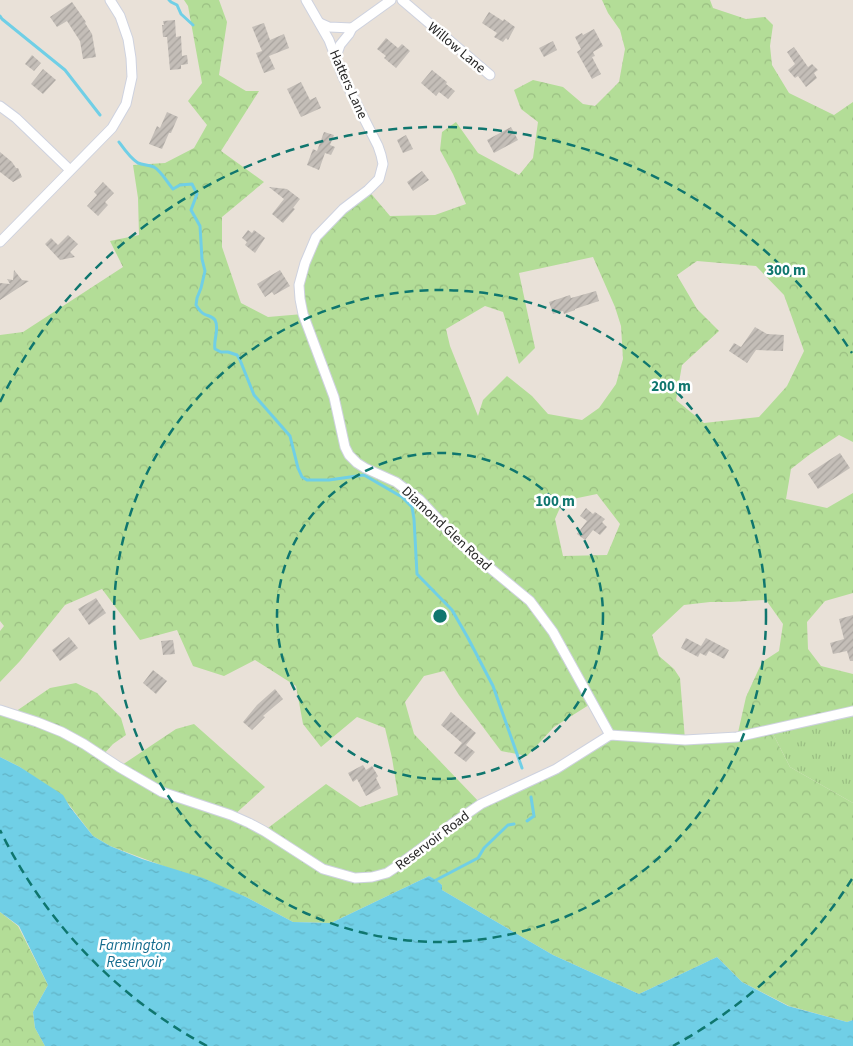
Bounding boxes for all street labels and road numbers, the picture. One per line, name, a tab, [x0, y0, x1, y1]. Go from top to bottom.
street label: Willow Lane	[423, 17, 490, 78]
street label: Hatters Lane	[324, 47, 372, 122]
street label: Diamond Glen Road	[397, 482, 496, 576]
street label: Reservoir Road	[391, 806, 474, 875]

